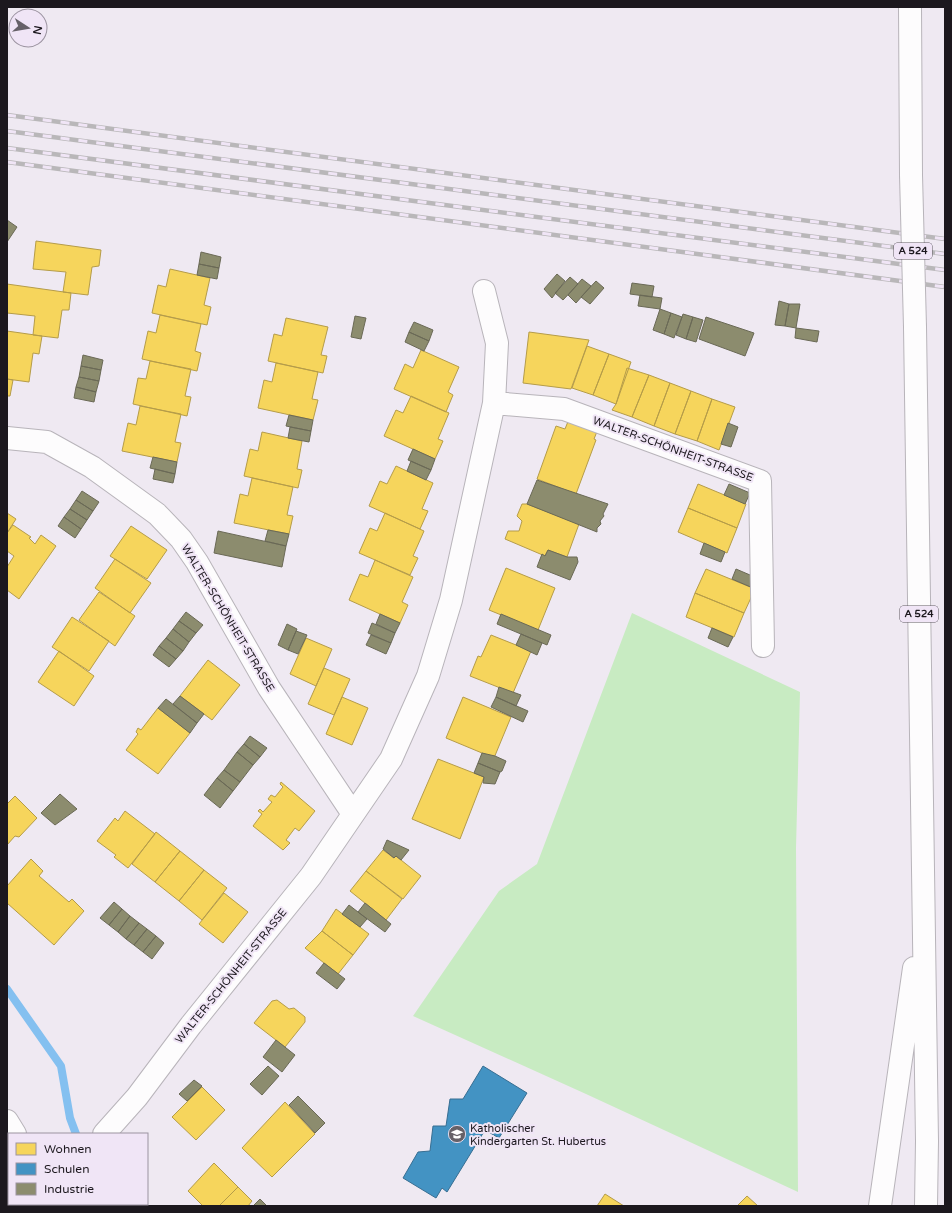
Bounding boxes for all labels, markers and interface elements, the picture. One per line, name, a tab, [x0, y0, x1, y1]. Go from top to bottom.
north arrow	[8, 8, 48, 48]
text: N	[30, 24, 45, 36]
road number: A 524	[894, 243, 932, 259]
street label: WALTER-SCHÖNHEIT-STRASSE	[591, 414, 755, 484]
street label: WALTER-SCHÖNHEIT-STRASSE	[179, 542, 277, 694]
road number: A 524	[900, 606, 938, 622]
street label: WALTER-SCHÖNHEIT-STRASSE	[173, 906, 289, 1046]
place label: Katholischer Kindergarten St. Hubertus	[470, 1122, 606, 1148]
school or university icon: Katholischer Kindergarten St. Hubertus	[447, 1124, 467, 1144]
legend	[8, 1133, 148, 1205]
text: Wohnen	[44, 1142, 92, 1156]
text: Schulen	[44, 1162, 89, 1176]
text: Industrie	[44, 1182, 94, 1196]

